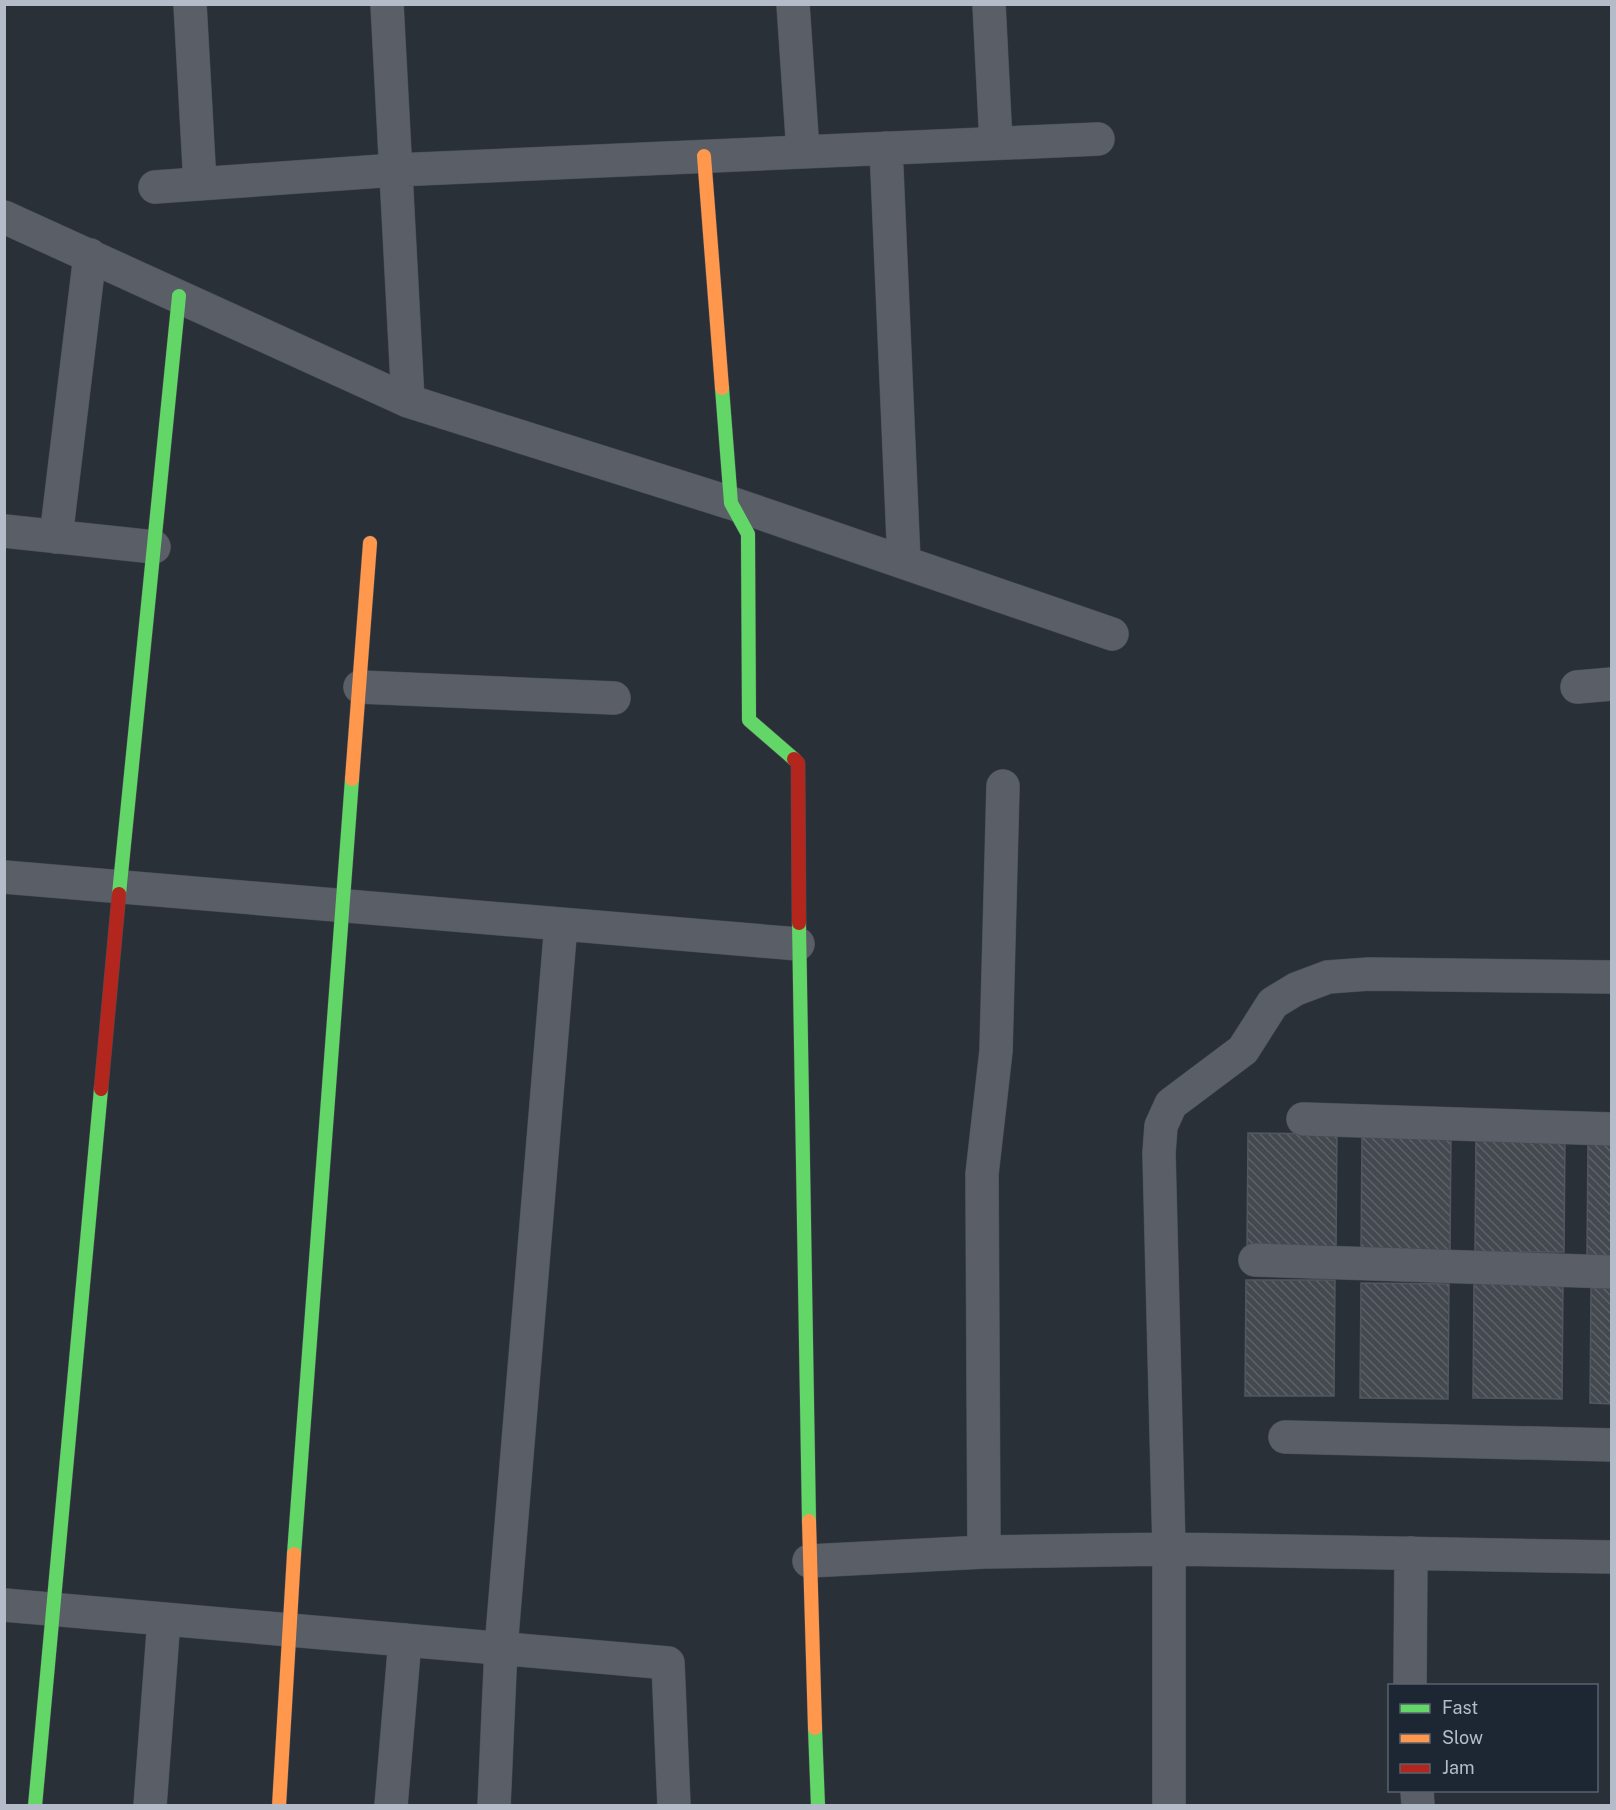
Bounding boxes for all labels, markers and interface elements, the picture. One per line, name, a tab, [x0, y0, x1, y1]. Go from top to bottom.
legend	[1388, 1684, 1598, 1792]
text: Fast	[1442, 1697, 1478, 1718]
text: Slow	[1442, 1727, 1483, 1748]
text: Jam	[1442, 1757, 1475, 1778]

